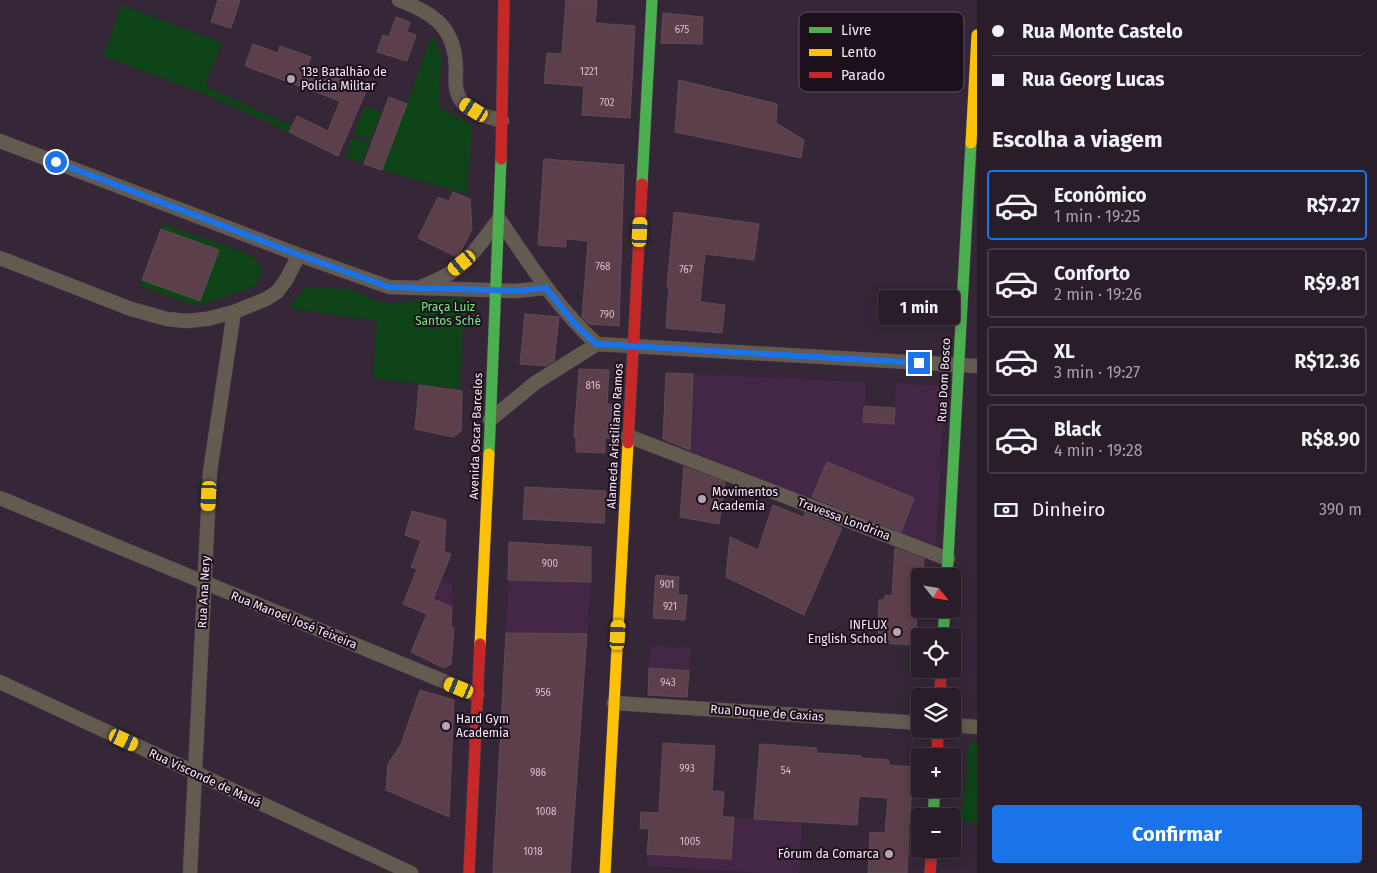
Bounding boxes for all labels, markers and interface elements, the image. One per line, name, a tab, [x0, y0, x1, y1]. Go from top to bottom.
legend	[799, 12, 964, 92]
text: Rua Monte Castelo	[1022, 20, 1183, 43]
text: Livre	[841, 22, 871, 39]
house number: 675	[675, 24, 689, 36]
text: Lento	[841, 44, 876, 61]
place label: 13º Batalhão de Polícia Militar	[301, 65, 387, 93]
house number: 1221	[580, 66, 598, 78]
text: Parado	[841, 67, 885, 84]
text: Rua Georg Lucas	[1022, 68, 1164, 91]
marker: 13º Batalhão de Polícia Militar	[285, 73, 297, 85]
car	[457, 96, 490, 124]
house number: 702	[600, 97, 614, 109]
text: Escolha a viagem	[992, 126, 1163, 153]
route start	[45, 151, 67, 173]
icon: car	[994, 183, 1039, 228]
text: Econômico	[1054, 184, 1147, 207]
text: R$7.27	[1306, 194, 1360, 217]
text: 1 min · 19:25	[1054, 207, 1140, 226]
car	[631, 217, 648, 247]
car	[445, 248, 478, 278]
house number: 768	[595, 261, 611, 273]
icon: car	[994, 261, 1039, 306]
text: Conforto	[1054, 262, 1130, 285]
house number: 767	[679, 264, 693, 276]
text: R$9.81	[1304, 272, 1360, 295]
text: 2 min · 19:26	[1054, 285, 1142, 304]
callout: 1 min	[878, 290, 960, 326]
text: 1 min	[900, 298, 938, 317]
park label: Praça Luiz Santos Sché	[415, 300, 481, 328]
house number: 790	[599, 309, 615, 321]
street label: Rua Dom Bosco	[935, 337, 953, 423]
icon: car	[994, 339, 1039, 384]
text: XL	[1054, 340, 1075, 363]
text: R$12.36	[1295, 350, 1360, 373]
route end	[908, 352, 930, 374]
street label: Alameda Aristiliano Ramos	[604, 362, 626, 509]
text: 3 min · 19:27	[1054, 363, 1140, 382]
street label: Avenida Oscar Barcelos	[467, 372, 485, 500]
house number: 816	[586, 380, 600, 392]
icon: car	[994, 417, 1039, 462]
text: Black	[1054, 418, 1101, 441]
text: R$8.90	[1301, 428, 1360, 451]
text: 4 min · 19:28	[1054, 441, 1143, 460]
car	[200, 481, 217, 511]
place label: Movimentos Academia	[712, 485, 779, 513]
marker: Movimentos Academia	[696, 493, 708, 505]
street label: Travessa Londrina	[796, 495, 892, 543]
icon: cash	[992, 496, 1020, 524]
text: Dinheiro	[1032, 498, 1105, 521]
text: 390 m	[1319, 500, 1362, 519]
street label: Rua Ana Nery	[195, 555, 213, 629]
house number: 900	[542, 558, 559, 570]
north arrow	[911, 568, 961, 618]
map controls	[911, 568, 961, 858]
house number: 901	[660, 579, 674, 591]
street label: Rua Manoel José Teixeira	[229, 588, 359, 652]
house number: 921	[663, 601, 677, 613]
place label: INFLUX English School	[808, 618, 888, 646]
car	[609, 620, 626, 650]
marker: INFLUX English School	[891, 626, 903, 638]
button: locate	[911, 628, 961, 678]
car	[442, 675, 475, 701]
house number: 943	[660, 677, 676, 689]
house number: 956	[535, 687, 551, 699]
button: layers	[911, 688, 961, 738]
street label: Rua Duque de Caxias	[710, 702, 825, 724]
place label: Hard Gym Academia	[456, 712, 509, 740]
marker: Hard Gym Academia	[440, 720, 452, 732]
car	[107, 727, 140, 753]
street label: Rua Visconde de Mauá	[147, 746, 263, 810]
button: +	[911, 748, 961, 798]
house number: 993	[679, 763, 695, 775]
house number: 54	[781, 765, 792, 777]
house number: 986	[530, 767, 546, 779]
button: Confirmar	[992, 805, 1362, 863]
house number: 1008	[536, 806, 557, 818]
button: −	[911, 808, 961, 858]
house number: 1005	[680, 836, 700, 848]
house number: 1018	[523, 846, 543, 858]
place label: Fórum da Comarca	[778, 847, 879, 861]
marker: Fórum da Comarca	[883, 848, 895, 860]

